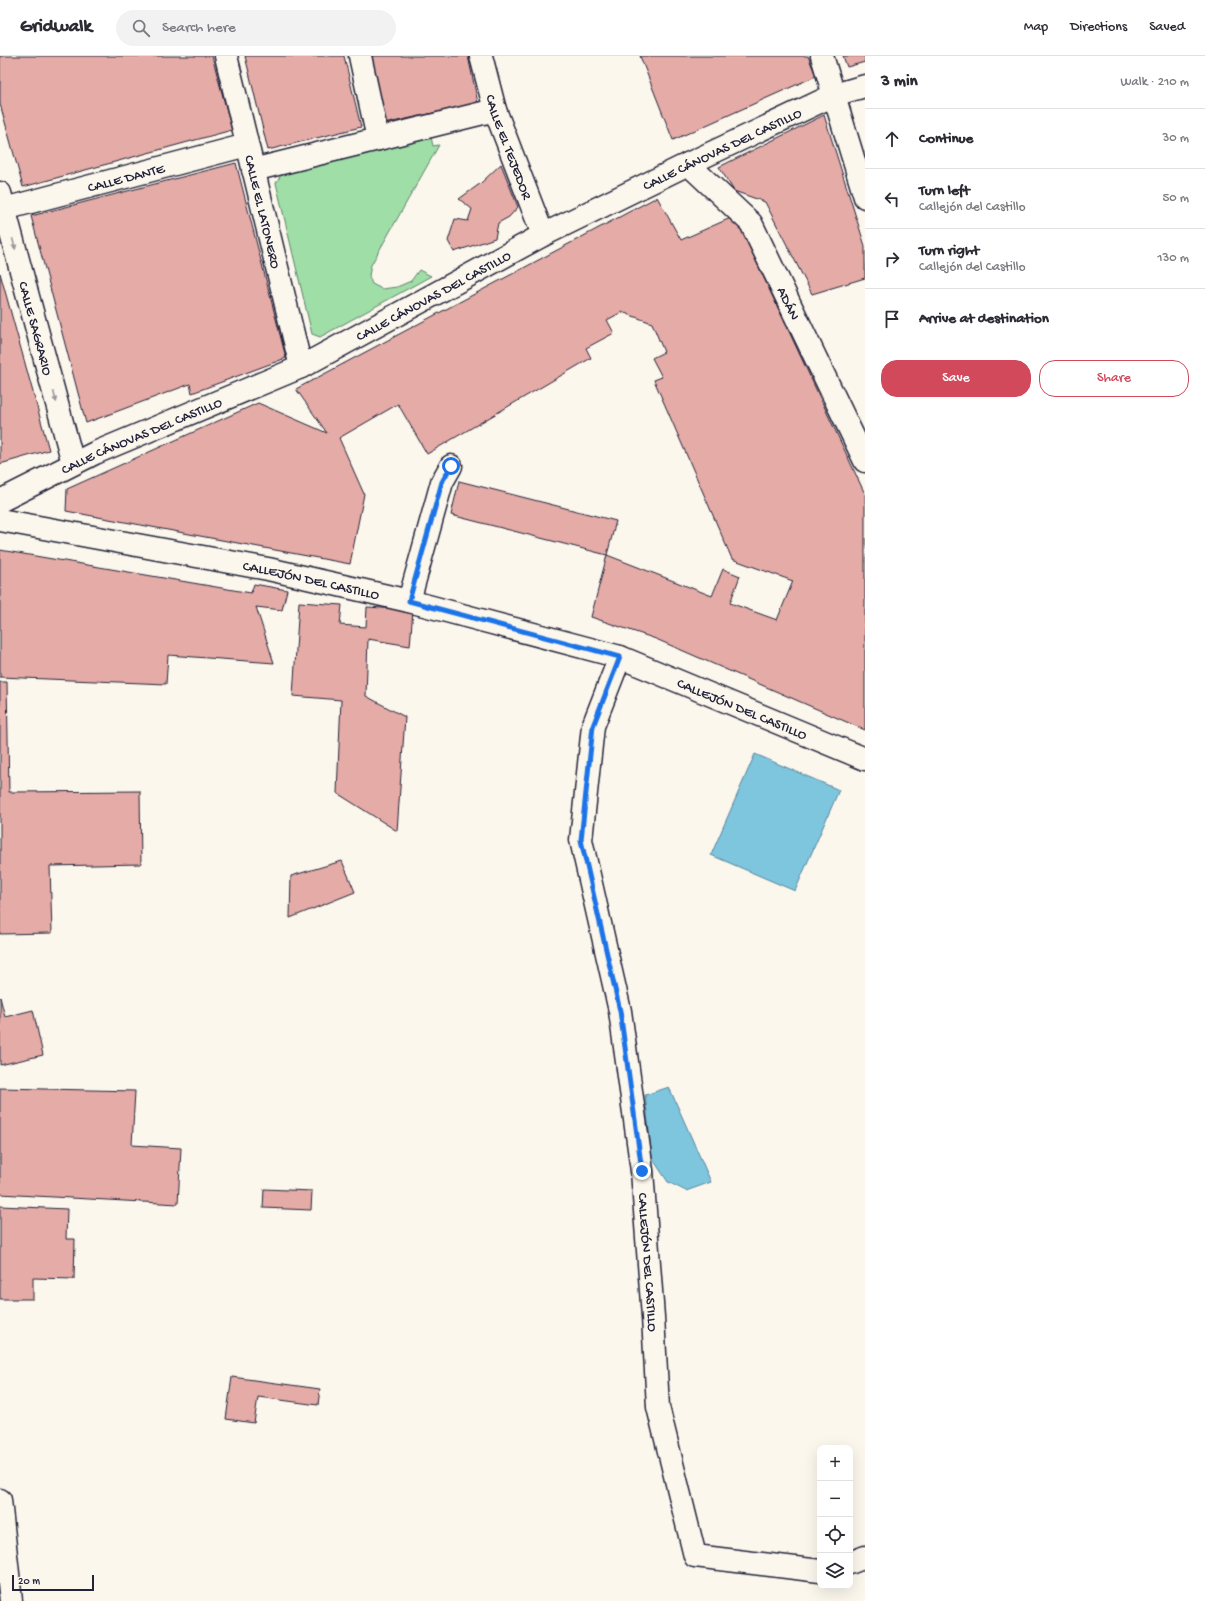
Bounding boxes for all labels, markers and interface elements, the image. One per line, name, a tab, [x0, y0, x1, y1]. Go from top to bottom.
search box	[116, 10, 396, 46]
text: Gridwalk	[20, 16, 92, 39]
icon: search	[130, 17, 152, 39]
text: Search here	[162, 19, 236, 37]
text: Map	[1024, 19, 1048, 36]
text: Directions	[1070, 19, 1127, 36]
text: Saved	[1149, 19, 1185, 36]
text: 3 min	[881, 72, 918, 92]
text: Walk · 210 m	[1121, 75, 1189, 90]
street label: CALLE EL TEJEDOR	[480, 93, 535, 203]
street label: CALLE CÁNOVAS DEL CASTILLO	[641, 105, 805, 196]
icon: ahead	[881, 128, 903, 150]
text: Continue	[919, 130, 973, 148]
text: 30 m	[1163, 131, 1189, 146]
street label: CALLE EL LATONERO	[239, 154, 283, 271]
street label: CALLE DANTE	[86, 161, 168, 198]
text: Turn left	[919, 182, 970, 200]
icon: left	[881, 188, 903, 210]
text: 50 m	[1162, 191, 1189, 206]
text: Callejón del Castillo	[919, 200, 1025, 215]
one-way arrow	[11, 239, 17, 251]
text: Turn right	[919, 242, 979, 260]
street label: CALLE CÁNOVAS DEL CASTILLO	[354, 248, 515, 346]
icon: right	[881, 248, 903, 270]
text: 130 m	[1157, 251, 1189, 266]
text: Callejón del Castillo	[919, 260, 1025, 275]
street label: CALLE SAGRARIO	[13, 280, 55, 378]
street label: ADÁN	[772, 285, 802, 323]
icon: arrive	[881, 308, 903, 330]
text: Arrive at destination	[919, 310, 1049, 328]
button: Save	[881, 360, 1031, 397]
button: Share	[1039, 360, 1189, 397]
one-way arrow	[52, 391, 58, 403]
street label: CALLE CÁNOVAS DEL CASTILLO	[59, 395, 226, 480]
route start	[442, 457, 460, 475]
street label: CALLEJÓN DEL CASTILLO	[241, 559, 381, 605]
street label: CALLEJÓN DEL CASTILLO	[674, 676, 810, 745]
route end	[633, 1162, 651, 1180]
street label: CALLEJÓN DEL CASTILLO	[633, 1192, 660, 1333]
map controls	[817, 1445, 853, 1589]
button: +	[817, 1445, 853, 1481]
button: −	[817, 1481, 853, 1517]
button: locate	[817, 1517, 853, 1553]
button: layers	[817, 1553, 853, 1589]
scale bar	[12, 1573, 94, 1592]
text: 20 m	[18, 1576, 40, 1588]

